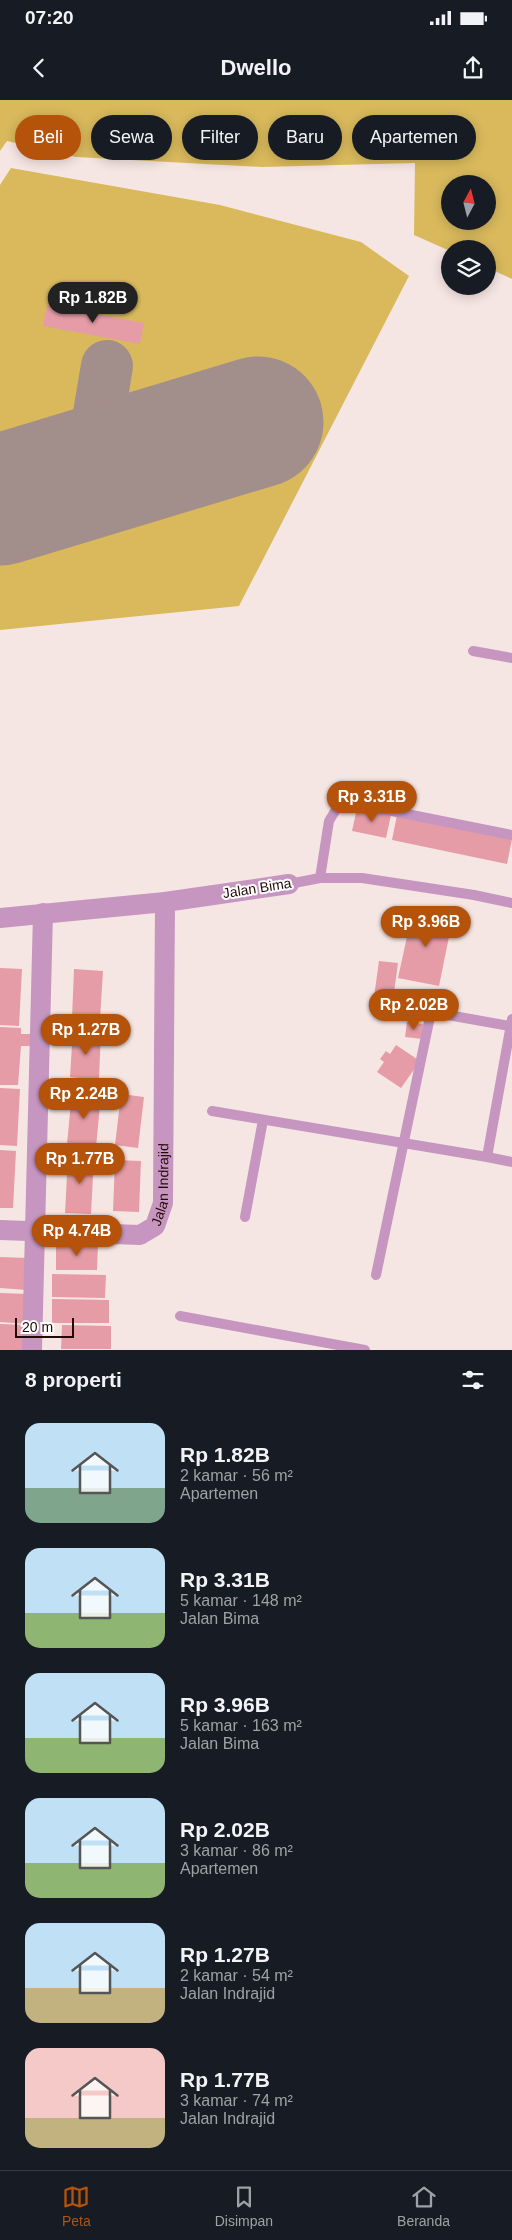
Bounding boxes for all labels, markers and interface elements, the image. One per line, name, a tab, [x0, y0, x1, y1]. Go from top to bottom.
text: 07:20	[25, 7, 74, 28]
icon: back	[25, 54, 53, 82]
icon: share	[459, 54, 487, 82]
text: Dwello	[221, 55, 291, 80]
chip: Beli	[15, 115, 81, 160]
chip: Sewa	[91, 115, 172, 160]
chip: Filter	[182, 115, 258, 160]
chip: Baru	[268, 115, 342, 160]
chip: Apartemen	[352, 115, 476, 160]
north arrow	[441, 175, 496, 230]
map controls	[441, 175, 496, 295]
button: layers	[441, 240, 496, 295]
pin: Rp 1.82B	[41, 282, 145, 324]
text: Rp 1.82B	[59, 289, 127, 306]
pin: Rp 3.31B	[320, 780, 424, 823]
text: Rp 3.31B	[338, 788, 406, 805]
street label: Jalan Bima	[222, 875, 293, 901]
pin: Rp 3.96B	[374, 906, 478, 948]
text: Rp 3.96B	[392, 913, 460, 930]
pin: Rp 2.02B	[362, 988, 466, 1031]
text: Rp 2.02B	[380, 996, 448, 1013]
pin: Rp 1.27B	[34, 1014, 138, 1056]
text: Rp 1.27B	[52, 1021, 120, 1038]
pin: Rp 2.24B	[32, 1078, 136, 1120]
text: Rp 2.24B	[50, 1085, 118, 1102]
pin: Rp 1.77B	[28, 1142, 132, 1185]
street label: Jalan Indrajid	[148, 1143, 171, 1228]
text: Rp 1.77B	[46, 1150, 114, 1167]
pin: Rp 4.74B	[25, 1214, 129, 1257]
text: Rp 4.74B	[43, 1222, 111, 1239]
scale bar	[15, 1315, 74, 1338]
text: 20 m	[22, 1319, 53, 1335]
icon: filters	[459, 1366, 487, 1394]
text: 8 properti	[25, 1368, 122, 1391]
icon: home	[65, 1443, 125, 1503]
text: Rp 1.82B	[180, 1443, 270, 1466]
text: 2 kamar · 56 m²	[180, 1467, 293, 1484]
text: Apartemen	[180, 1485, 258, 1502]
icon: home	[65, 1568, 125, 1628]
text: Rp 3.31B	[180, 1568, 270, 1591]
text: 5 kamar · 148 m²	[180, 1592, 302, 1609]
text: Jalan Bima	[180, 1610, 259, 1627]
icon: home	[65, 1693, 125, 1753]
text: Rp 3.96B	[180, 1693, 270, 1716]
text: 5 kamar · 163 m²	[180, 1717, 302, 1734]
text: Jalan Bima	[180, 1735, 259, 1752]
icon: home	[65, 1818, 125, 1878]
text: Rp 2.02B	[180, 1818, 270, 1841]
text: 3 kamar · 86 m²	[180, 1842, 293, 1859]
text: Apartemen	[180, 1860, 258, 1877]
icon: home	[65, 1943, 125, 2003]
text: Rp 1.27B	[180, 1943, 270, 1966]
text: 2 kamar · 54 m²	[180, 1967, 293, 1984]
text: Jalan Indrajid	[180, 1985, 275, 2002]
icon: home	[65, 2068, 125, 2128]
text: Rp 1.77B	[180, 2068, 270, 2091]
text: 3 kamar · 74 m²	[180, 2092, 293, 2109]
text: Jalan Indrajid	[180, 2110, 275, 2127]
tab: Peta	[62, 2183, 91, 2229]
tab: Disimpan	[215, 2183, 273, 2229]
tab: Beranda	[397, 2183, 450, 2229]

